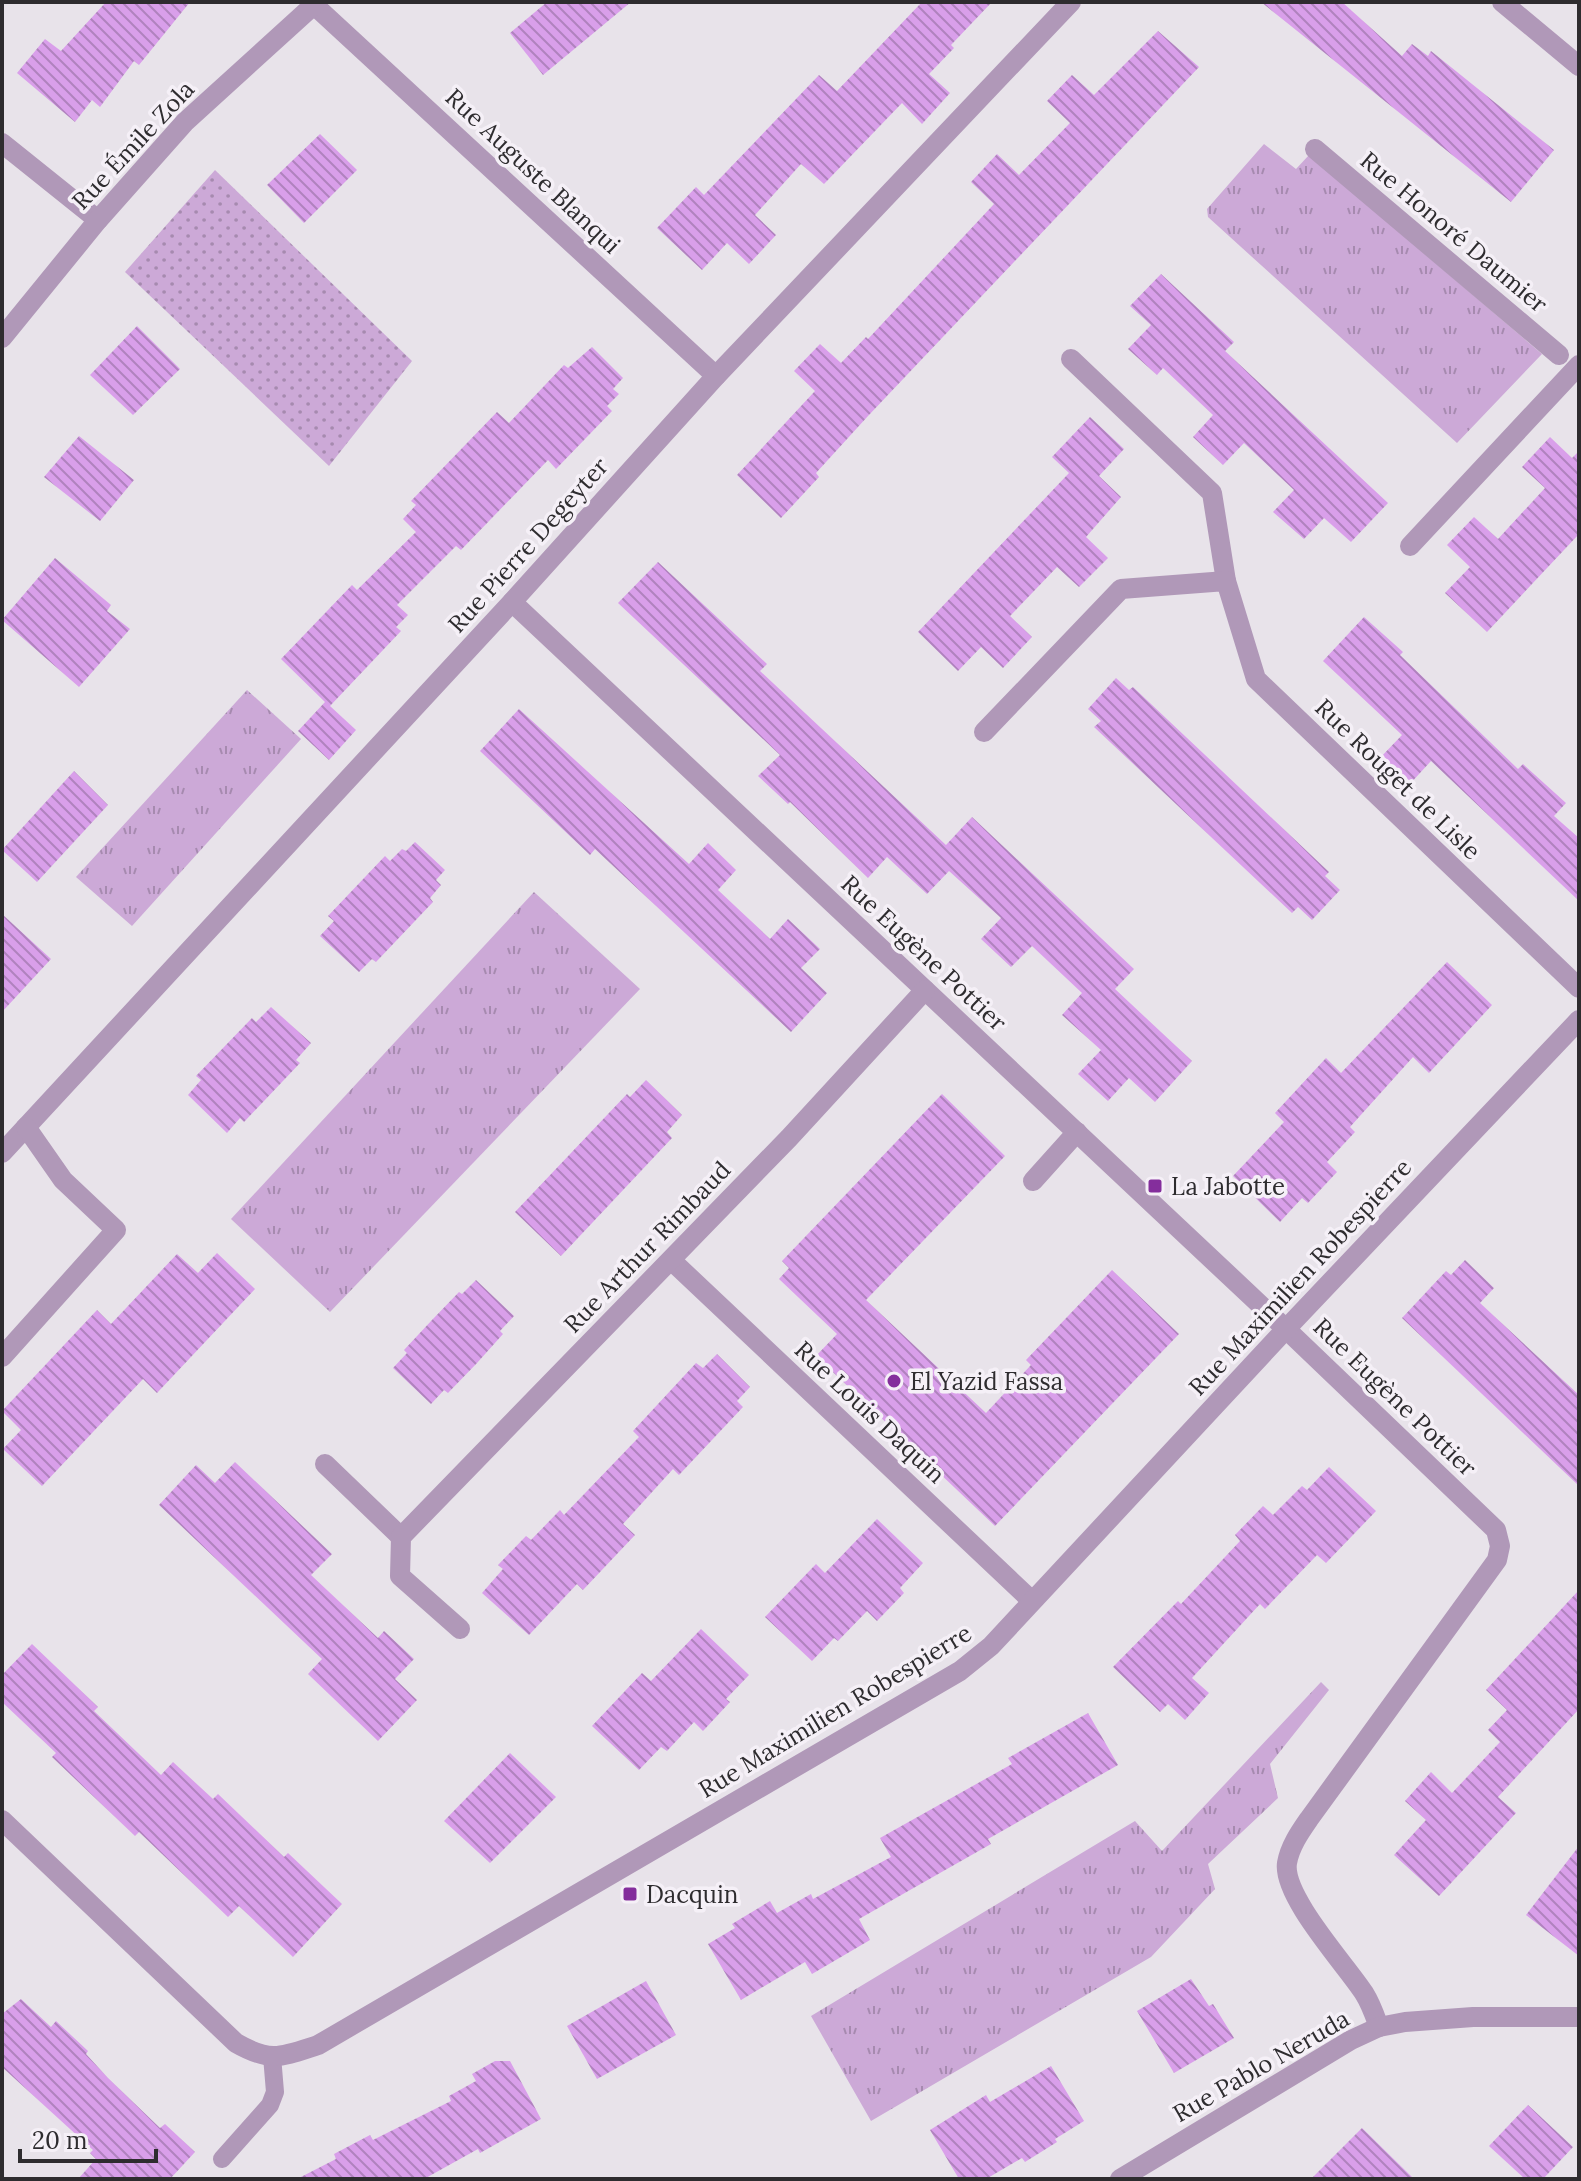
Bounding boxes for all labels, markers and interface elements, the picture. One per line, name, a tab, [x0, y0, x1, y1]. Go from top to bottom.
street label: Rue Émile Zola	[65, 74, 201, 216]
street label: Rue Auguste Blanqui	[439, 82, 627, 260]
street label: Rue Honoré Daumier	[1354, 145, 1554, 320]
street label: Rue Pierre Degeyter	[441, 450, 615, 639]
street label: Rue Rouget de Lisle	[1309, 692, 1487, 866]
street label: Rue Eugène Pottier	[835, 868, 1014, 1038]
street label: Rue Maximilien Robespierre	[1182, 1152, 1418, 1402]
street label: Rue Arthur Rimbaud	[557, 1155, 737, 1339]
place label: La Jabotte	[1171, 1171, 1285, 1202]
marker: La Jabotte	[1146, 1177, 1164, 1195]
street label: Rue Eugène Pottier	[1307, 1311, 1484, 1483]
street label: Rue Louis Daquin	[788, 1334, 952, 1490]
place label: El Yazid Fassa	[910, 1366, 1063, 1397]
marker: El Yazid Fassa	[885, 1372, 903, 1390]
street label: Rue Maximilien Robespierre	[693, 1617, 977, 1805]
place label: Dacquin	[646, 1879, 738, 1910]
marker: Dacquin	[621, 1885, 639, 1903]
street label: Rue Pablo Neruda	[1167, 2003, 1355, 2129]
scale bar	[20, 2113, 156, 2163]
text: 20 m	[32, 2125, 88, 2156]

